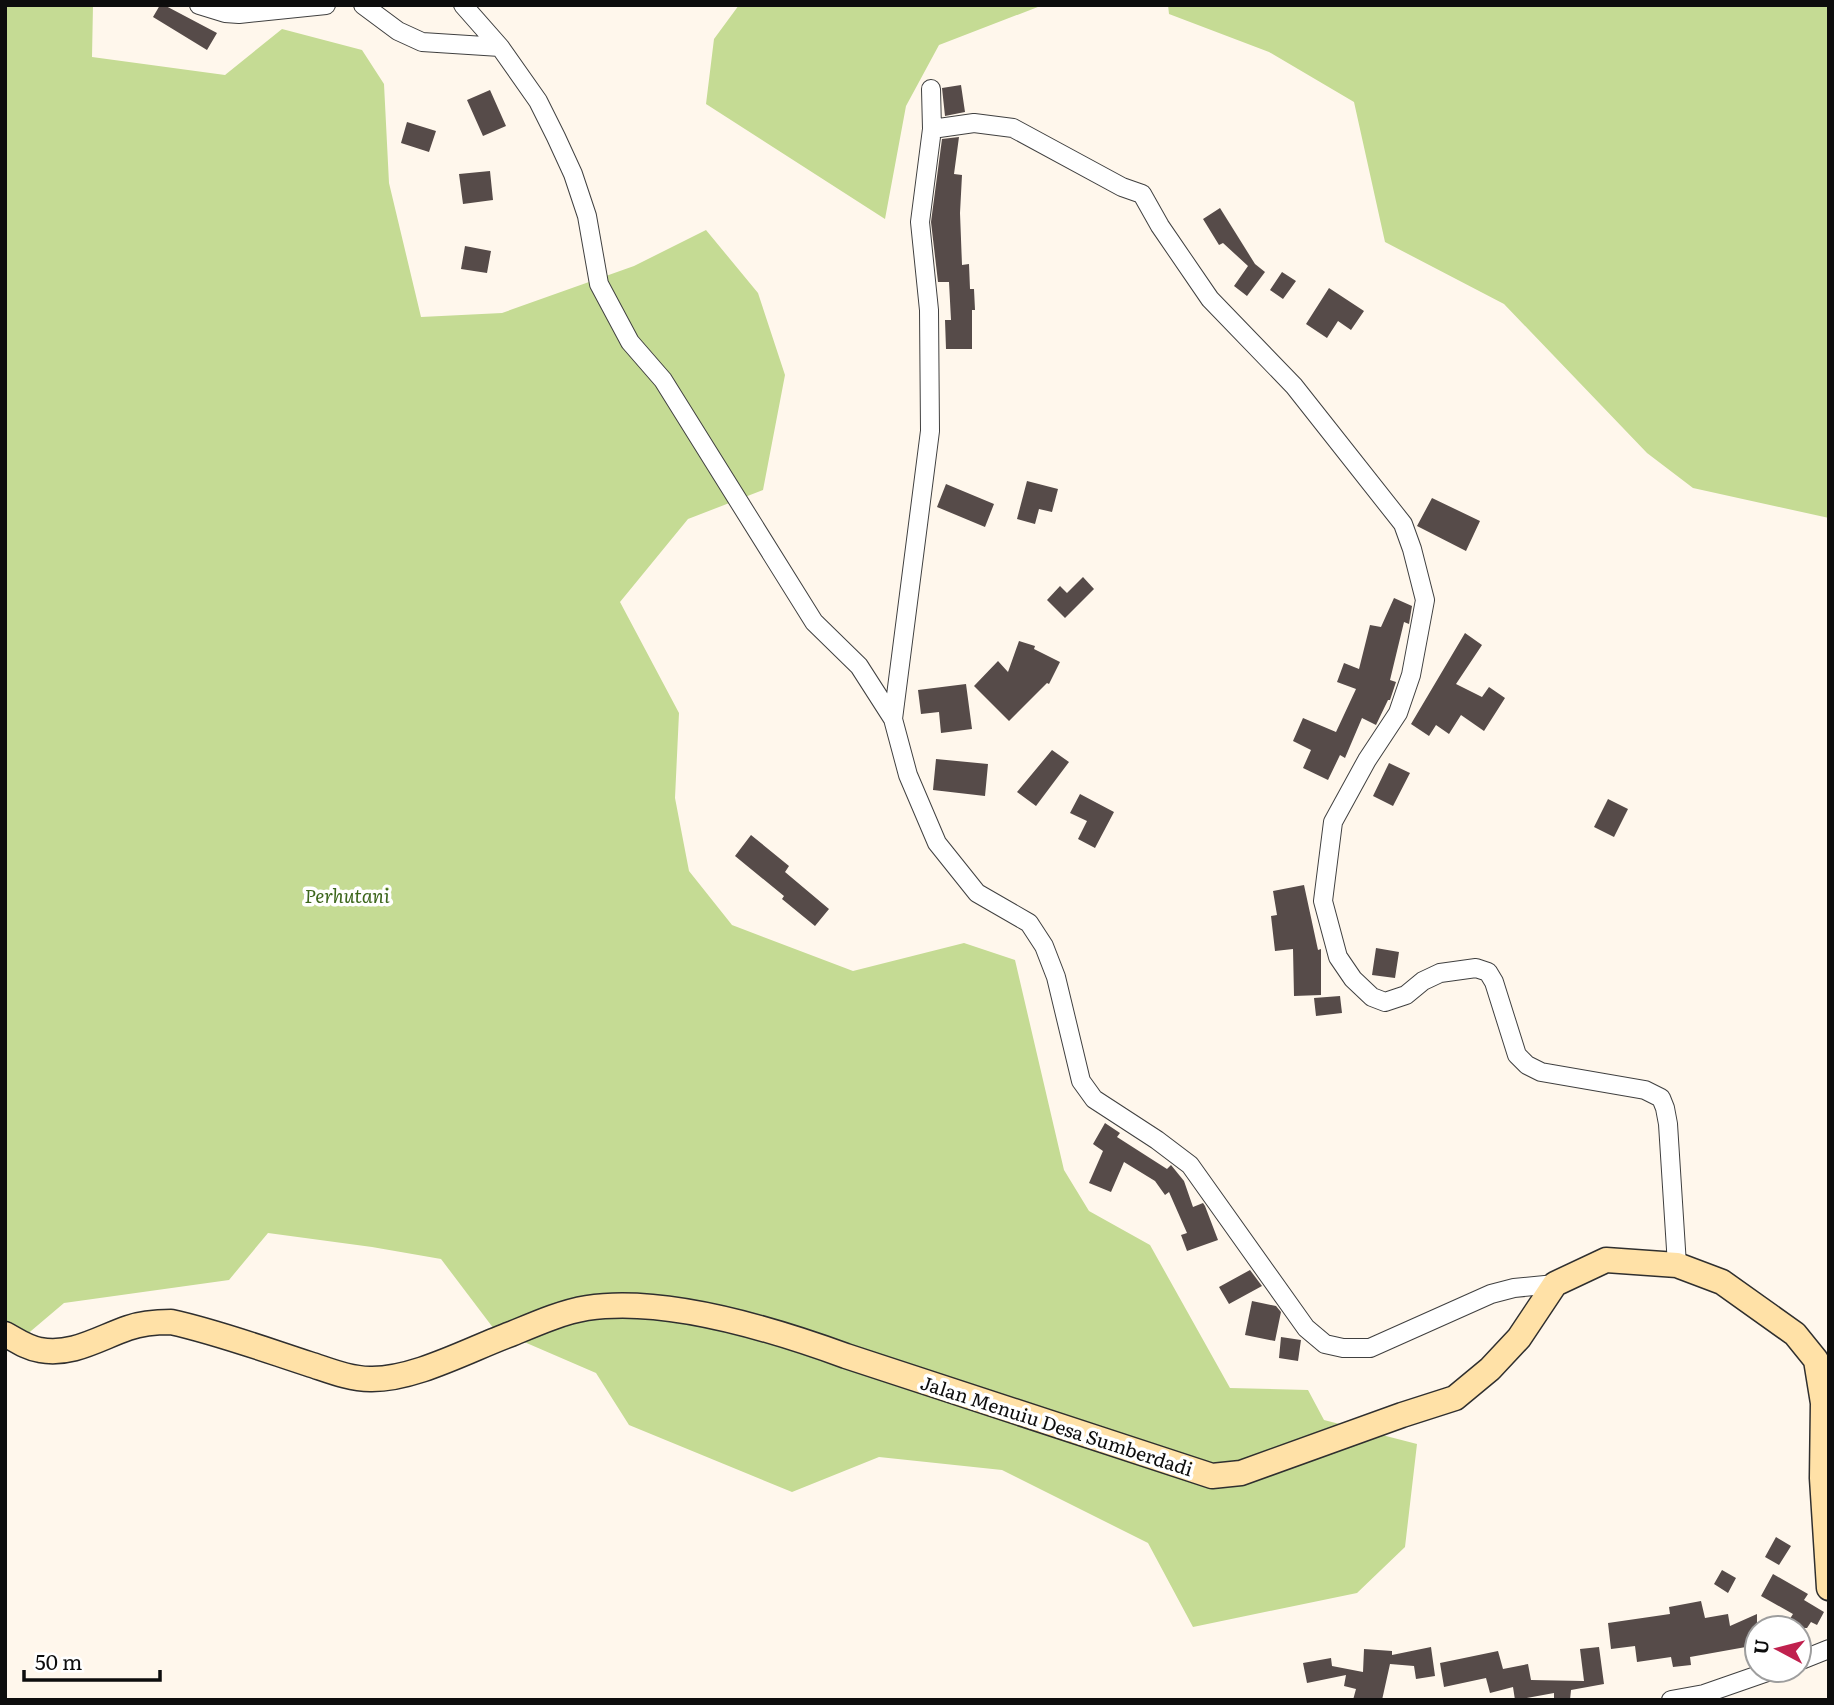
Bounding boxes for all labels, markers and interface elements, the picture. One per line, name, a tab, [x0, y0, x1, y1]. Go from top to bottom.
park label: Perhutani	[304, 881, 390, 909]
street label: Jalan Menuiu Desa Sumberdadi	[917, 1368, 1197, 1482]
north arrow	[1743, 1614, 1813, 1684]
scale bar	[24, 1638, 161, 1682]
text: U	[1745, 1638, 1775, 1656]
text: 50 m	[35, 1645, 82, 1676]

